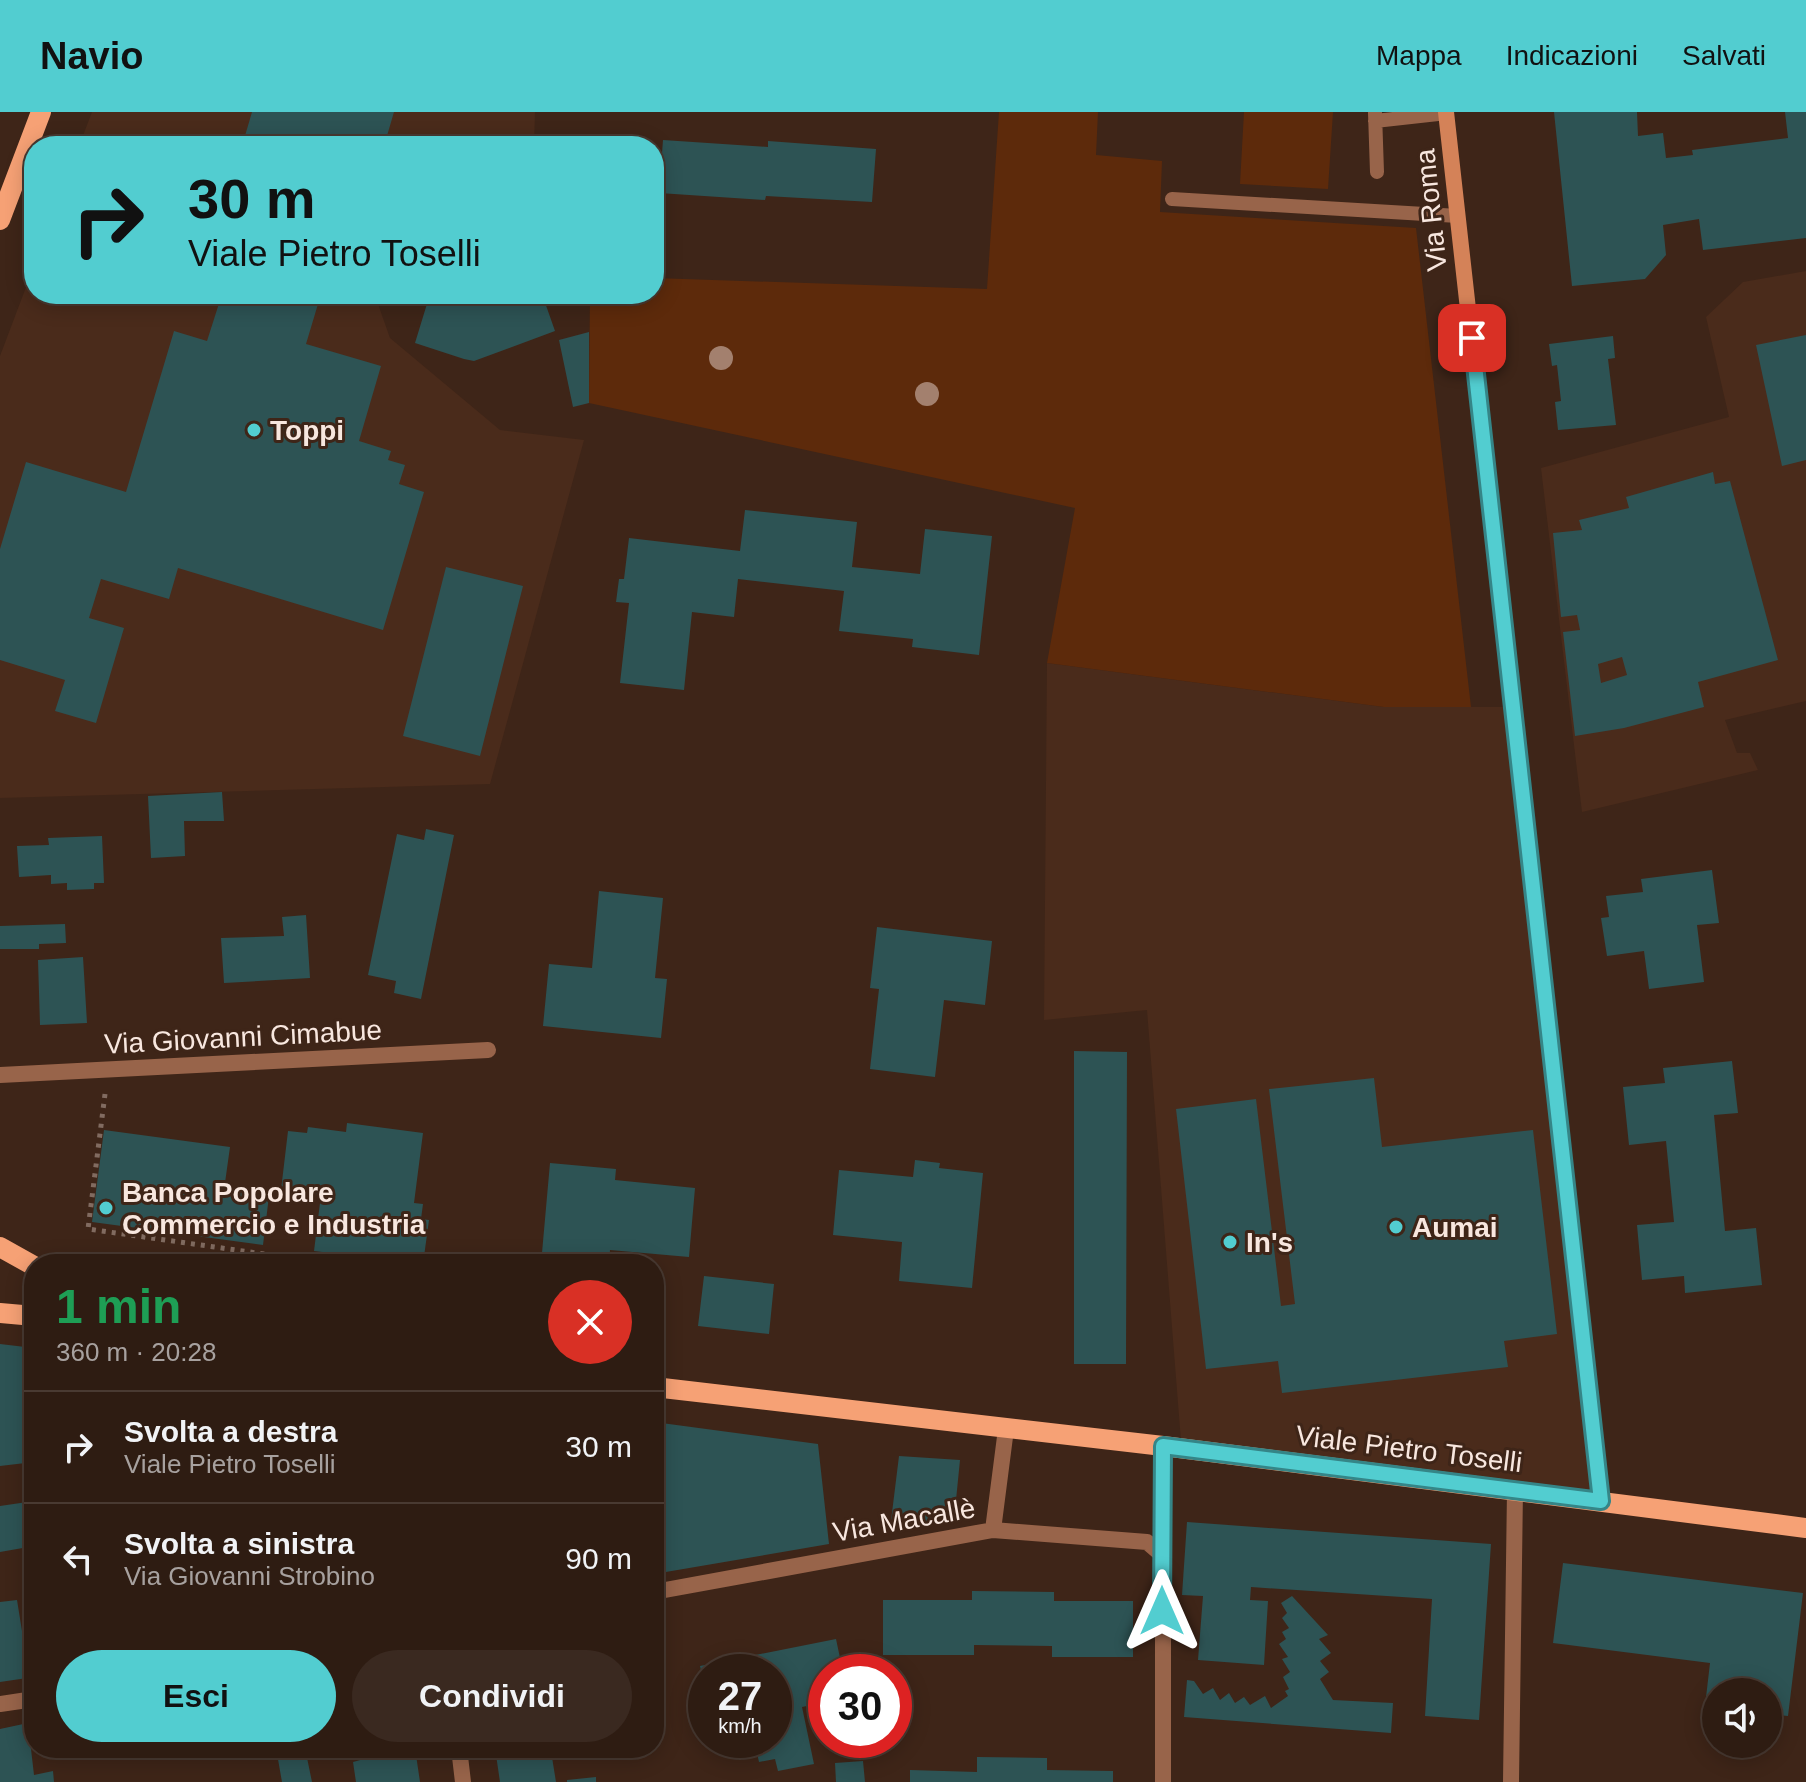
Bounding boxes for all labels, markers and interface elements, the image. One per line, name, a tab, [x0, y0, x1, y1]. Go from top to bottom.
text: Navio	[40, 35, 143, 77]
text: Mappa	[1376, 40, 1462, 71]
text: Indicazioni	[1506, 40, 1638, 71]
text: Salvati	[1682, 40, 1766, 71]
street label: Via Roma	[1409, 147, 1453, 273]
text: 30 m	[188, 167, 316, 230]
icon: right	[56, 168, 160, 272]
text: Viale Pietro Toselli	[188, 233, 481, 274]
pin	[1438, 304, 1506, 372]
icon: arrive	[1450, 316, 1494, 360]
place label: Toppi	[270, 415, 344, 446]
marker: Toppi	[245, 421, 263, 439]
street label: Via Giovanni Cimabue	[103, 1014, 383, 1060]
place label: Banca Popolare Commercio e Industria	[122, 1177, 426, 1240]
marker: Banca Popolare Commercio e Industria	[97, 1199, 115, 1217]
place label: Aumai	[1412, 1212, 1498, 1243]
marker: Aumai	[1387, 1218, 1405, 1236]
place label: In's	[1246, 1227, 1293, 1258]
marker: In's	[1221, 1233, 1239, 1251]
text: 1 min	[56, 1280, 181, 1333]
button: close	[548, 1280, 632, 1364]
text: 360 m · 20:28	[56, 1337, 216, 1367]
text: Svolta a destra	[124, 1415, 337, 1448]
street label: Viale Pietro Toselli	[1294, 1420, 1524, 1478]
icon: right	[56, 1425, 100, 1469]
text: 30 m	[565, 1430, 632, 1463]
text: Viale Pietro Toselli	[124, 1449, 336, 1479]
street label: Via Macallè	[830, 1492, 978, 1548]
text: Svolta a sinistra	[124, 1527, 354, 1560]
icon: left	[56, 1537, 100, 1581]
text: 90 m	[565, 1542, 632, 1575]
text: Via Giovanni Strobino	[124, 1561, 375, 1591]
position arrow	[1120, 1569, 1204, 1653]
button: Esci	[56, 1650, 336, 1742]
button: Condividi	[352, 1650, 632, 1742]
speed limit sign: 30	[808, 1654, 912, 1758]
text: 27	[718, 1674, 762, 1718]
map controls	[1702, 1678, 1782, 1758]
button: sound	[1702, 1678, 1782, 1758]
text: km/h	[718, 1715, 762, 1737]

